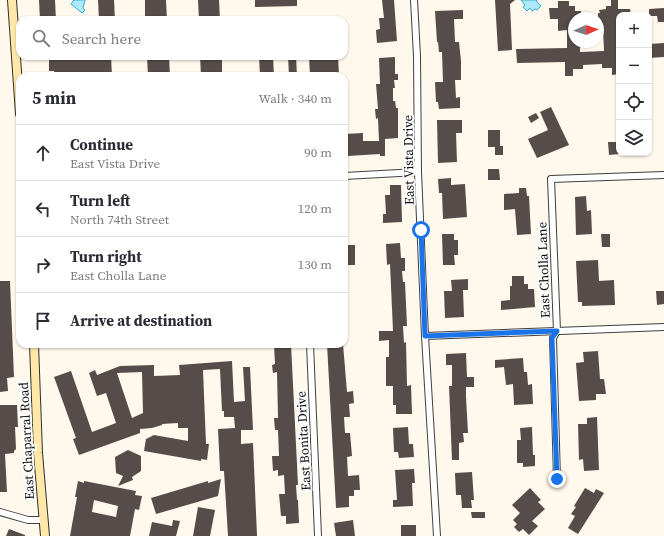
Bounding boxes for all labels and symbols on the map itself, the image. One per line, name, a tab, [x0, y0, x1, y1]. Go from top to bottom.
north arrow	[568, 12, 604, 48]
street label: East Vista Drive	[399, 114, 418, 205]
route start	[412, 221, 430, 239]
street label: East Cholla Lane	[533, 221, 554, 318]
street label: East Chaparral Road	[15, 381, 38, 500]
street label: East Bonita Drive	[292, 390, 315, 491]
route end	[548, 470, 566, 488]

